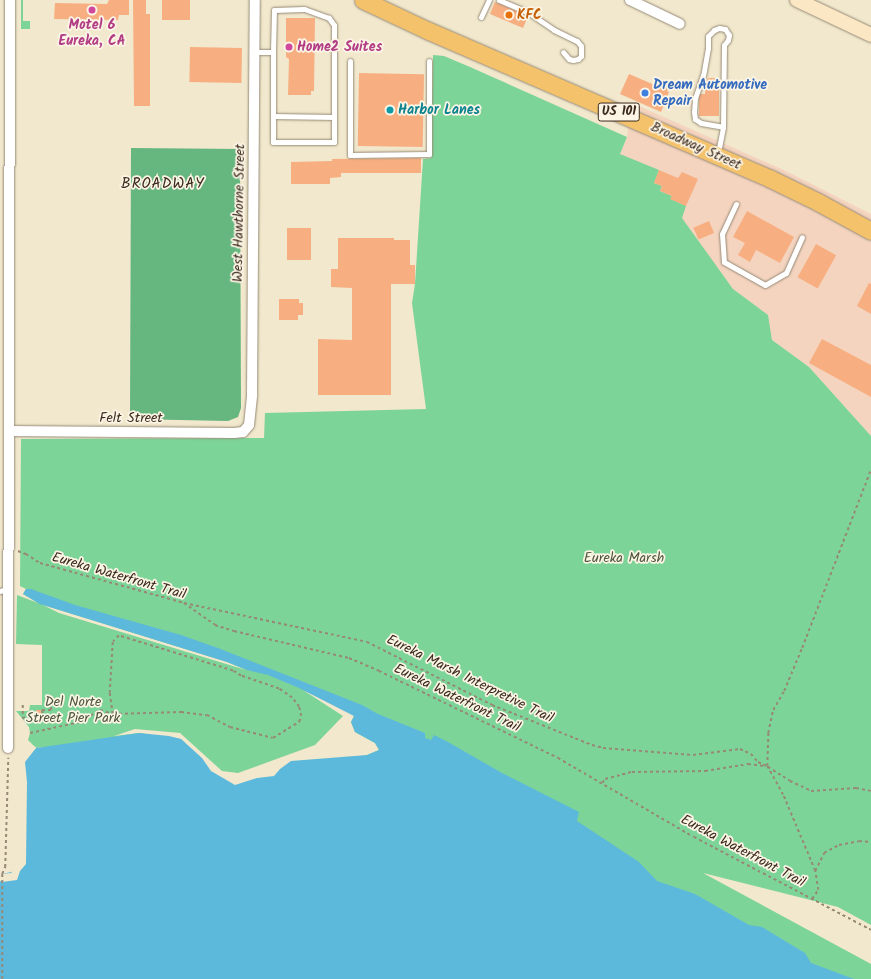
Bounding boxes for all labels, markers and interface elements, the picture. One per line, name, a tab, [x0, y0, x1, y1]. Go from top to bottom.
marker: Motel 6 Eureka, CA	[87, 5, 97, 15]
place label: KFC	[517, 7, 542, 23]
marker: KFC	[504, 10, 514, 20]
place label: Motel 6 Eureka, CA	[59, 17, 125, 50]
place label: Home2 Suites	[297, 39, 382, 55]
marker: Home2 Suites	[284, 42, 294, 52]
place label: Dream Automotive Repair	[653, 77, 767, 110]
marker: Dream Automotive Repair	[640, 88, 650, 98]
road number: US 101	[597, 101, 641, 123]
place label: Harbor Lanes	[398, 102, 480, 118]
marker: Harbor Lanes	[385, 105, 395, 115]
street label: Broadway Street	[648, 119, 744, 173]
street label: West Hawthorne Street	[229, 144, 249, 282]
district label: BROADWAY	[121, 176, 205, 194]
street label: Felt Street	[99, 410, 163, 426]
street label: Eureka Waterfront Trail	[50, 549, 188, 603]
park label: Eureka Marsh	[584, 550, 664, 566]
street label: Eureka Marsh Interpretive Trail	[384, 631, 556, 727]
street label: Eureka Waterfront Trail	[391, 660, 523, 736]
park label: Del Norte Street Pier Park	[26, 694, 120, 726]
street label: Eureka Waterfront Trail	[678, 811, 808, 891]

